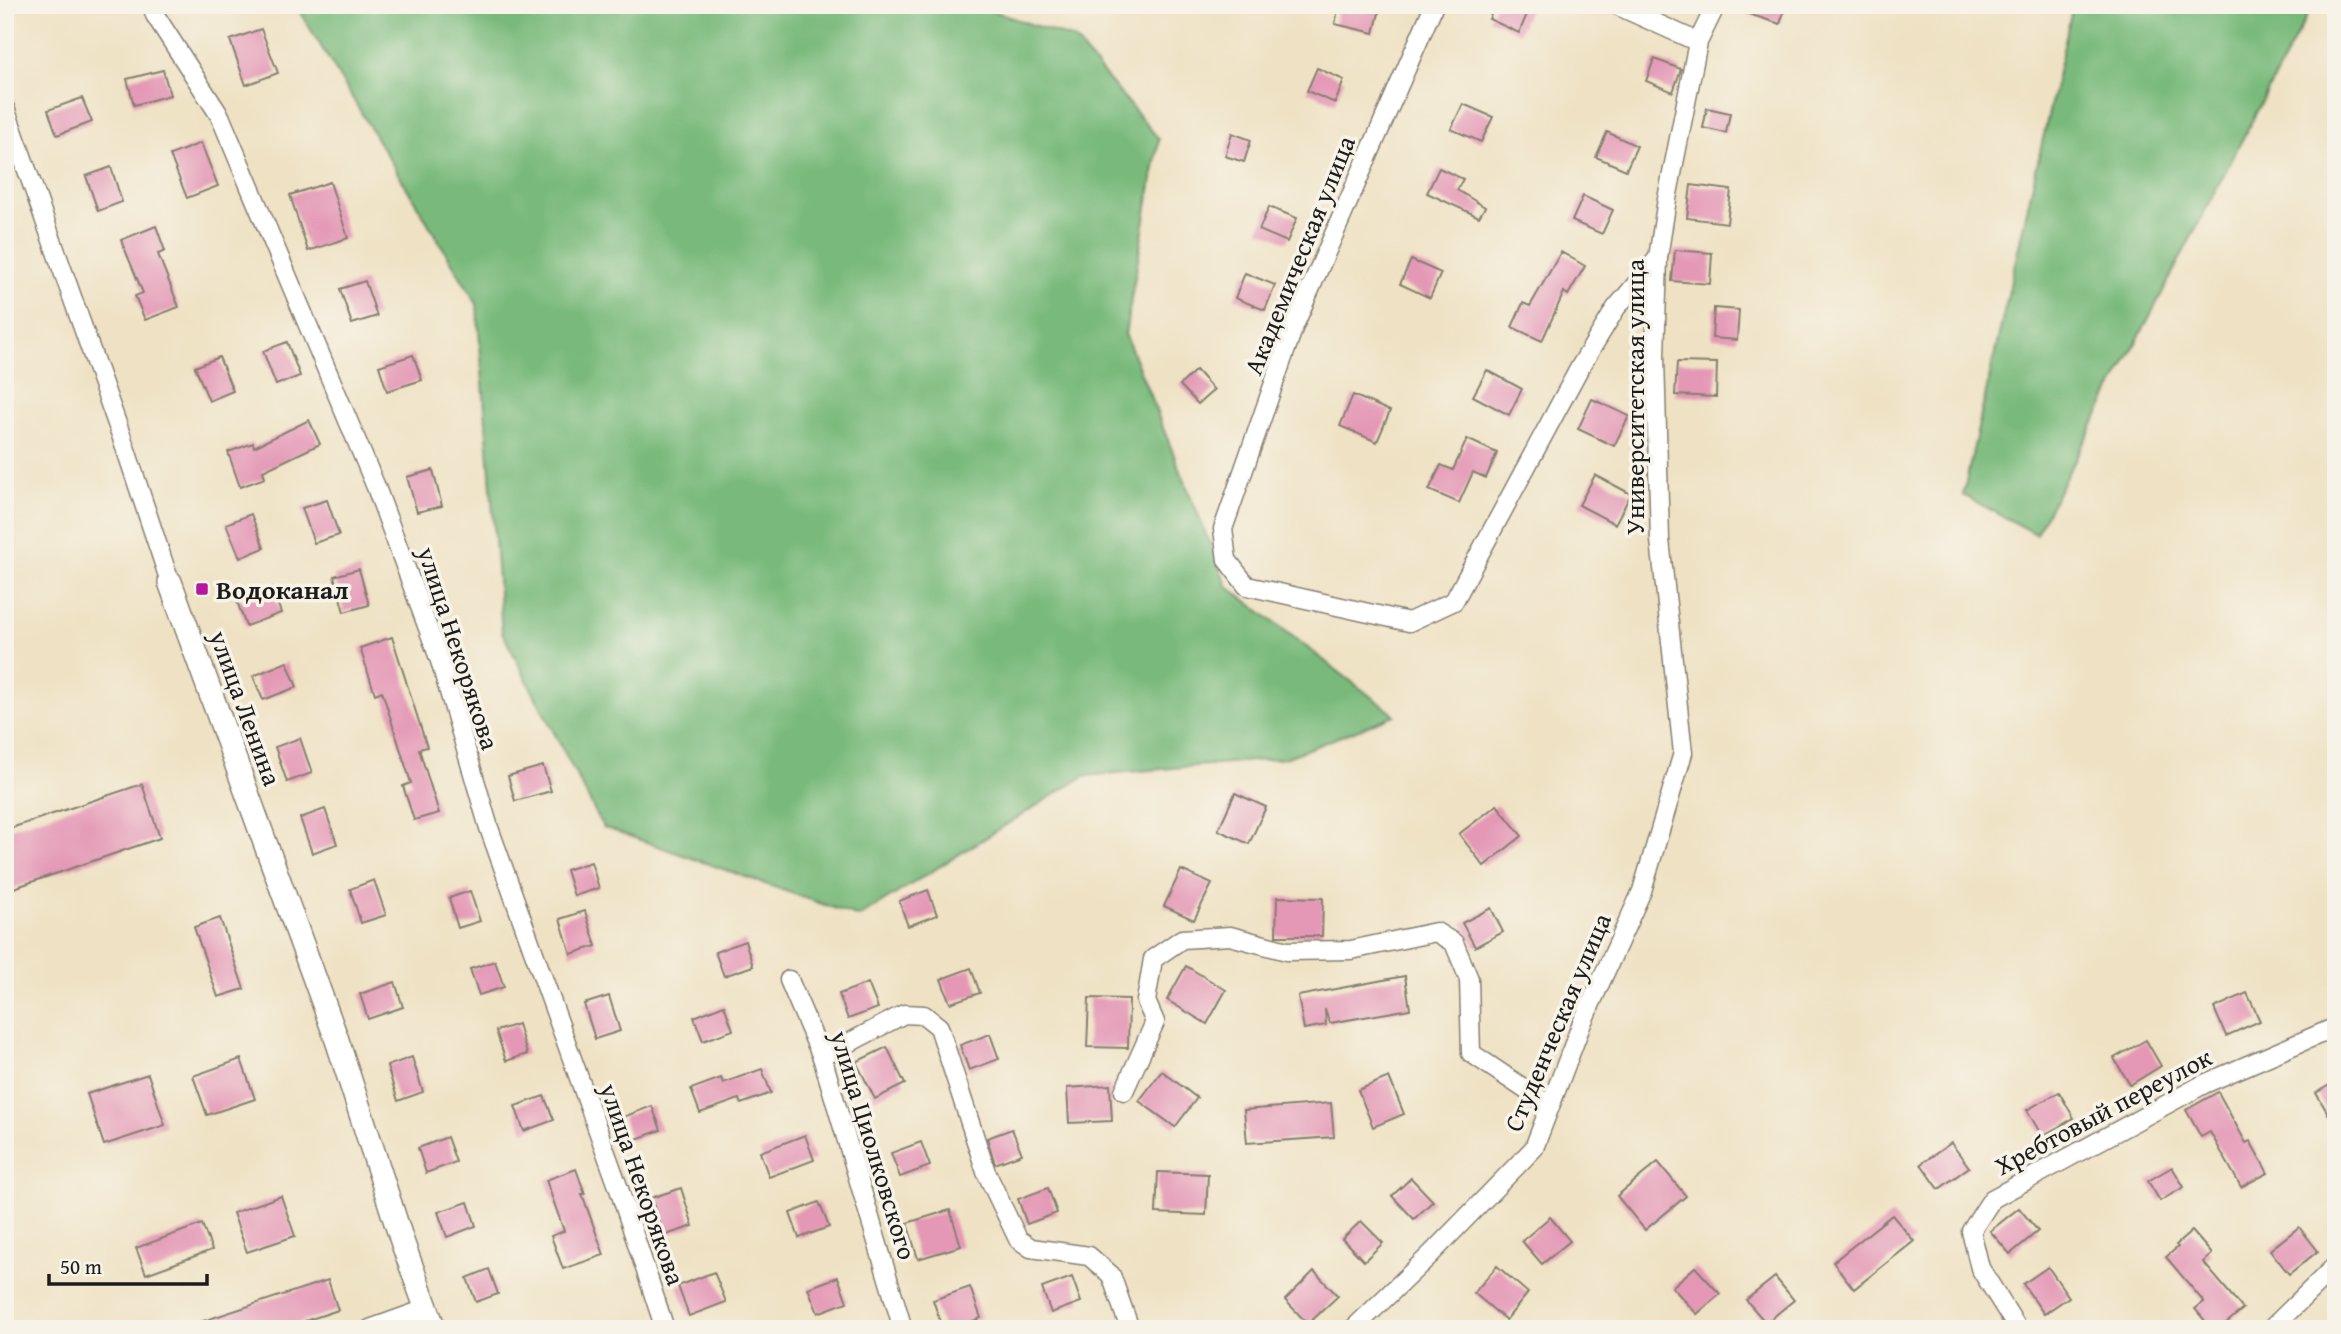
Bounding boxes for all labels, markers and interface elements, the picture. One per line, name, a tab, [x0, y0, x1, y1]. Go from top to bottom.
street label: Академическая улица	[1233, 129, 1365, 380]
street label: Университетская улица	[1615, 258, 1654, 535]
street label: улица Некорякова	[407, 541, 510, 755]
place label: Водоканал	[216, 570, 348, 609]
marker: Водоканал	[194, 581, 210, 597]
street label: улица Ленина	[200, 624, 292, 792]
street label: Студенческая улица	[1493, 906, 1621, 1137]
street label: улица Циолковского	[820, 1025, 927, 1264]
street label: Хребтовый переулок	[1987, 1037, 2219, 1185]
street label: улица Некорякова	[590, 1077, 696, 1291]
scale bar	[49, 1243, 206, 1287]
text: 50 m	[60, 1251, 102, 1282]

